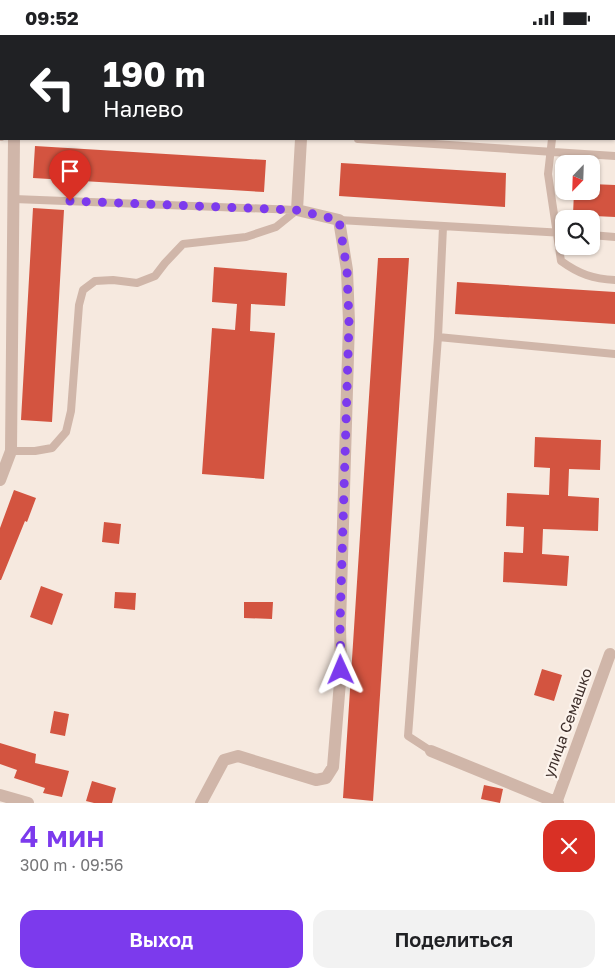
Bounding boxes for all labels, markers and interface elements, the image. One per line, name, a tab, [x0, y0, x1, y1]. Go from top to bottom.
text: 09:52	[25, 6, 79, 29]
text: 190 m	[103, 53, 205, 95]
icon: left	[20, 55, 85, 120]
text: Налево	[103, 95, 183, 122]
pin	[49, 150, 91, 201]
north arrow	[555, 155, 600, 200]
map controls	[555, 155, 600, 255]
icon: arrive	[56, 157, 84, 185]
button: search	[555, 210, 600, 255]
position arrow	[314, 643, 366, 695]
street label: улица Семашко	[539, 665, 595, 780]
text: 4 мин	[20, 818, 105, 854]
button: close	[543, 820, 595, 872]
text: 300 m · 09:56	[20, 855, 124, 875]
button: Выход	[20, 910, 303, 968]
button: Поделиться	[313, 910, 595, 968]

